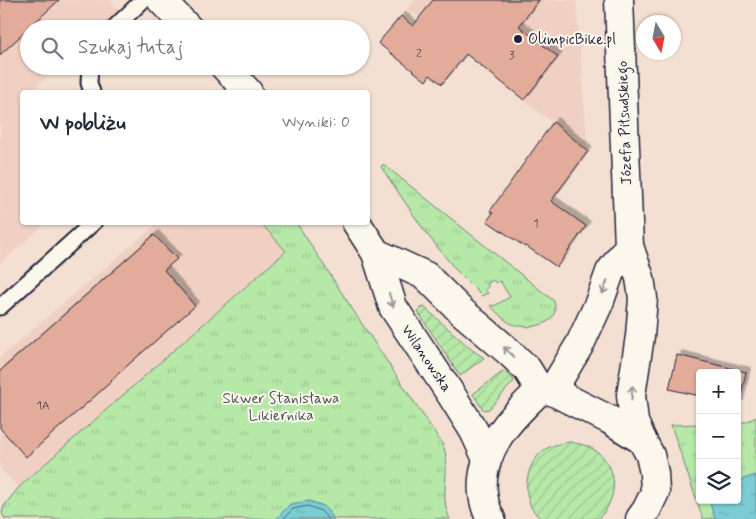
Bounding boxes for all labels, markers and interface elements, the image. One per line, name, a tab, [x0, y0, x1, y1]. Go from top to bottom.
north arrow	[636, 15, 681, 60]
search box	[20, 20, 370, 75]
place label: OlimpicBike.pl	[528, 30, 616, 50]
marker: OlimpicBike.pl	[512, 33, 524, 45]
icon: search	[38, 34, 66, 62]
text: Szukaj tutaj	[78, 35, 183, 60]
house number: 2	[416, 46, 422, 62]
house number: 3	[509, 48, 515, 64]
street label: Józefa Piłsudskiego	[613, 60, 638, 186]
text: W pobliżu	[40, 109, 126, 137]
text: Wyniki: 0	[282, 112, 350, 133]
house number: 1	[533, 216, 539, 232]
one-way arrow	[600, 279, 609, 295]
one-way arrow	[386, 291, 396, 307]
street label: Wilanowska	[396, 321, 456, 396]
one-way arrow	[503, 346, 516, 358]
map controls	[696, 369, 741, 504]
button: +	[696, 369, 741, 414]
one-way arrow	[628, 385, 637, 401]
park label: Skwer Stanisława Likiernika	[223, 389, 339, 426]
house number: 1A	[36, 398, 50, 414]
button: −	[696, 414, 741, 459]
button: layers	[696, 459, 741, 504]

